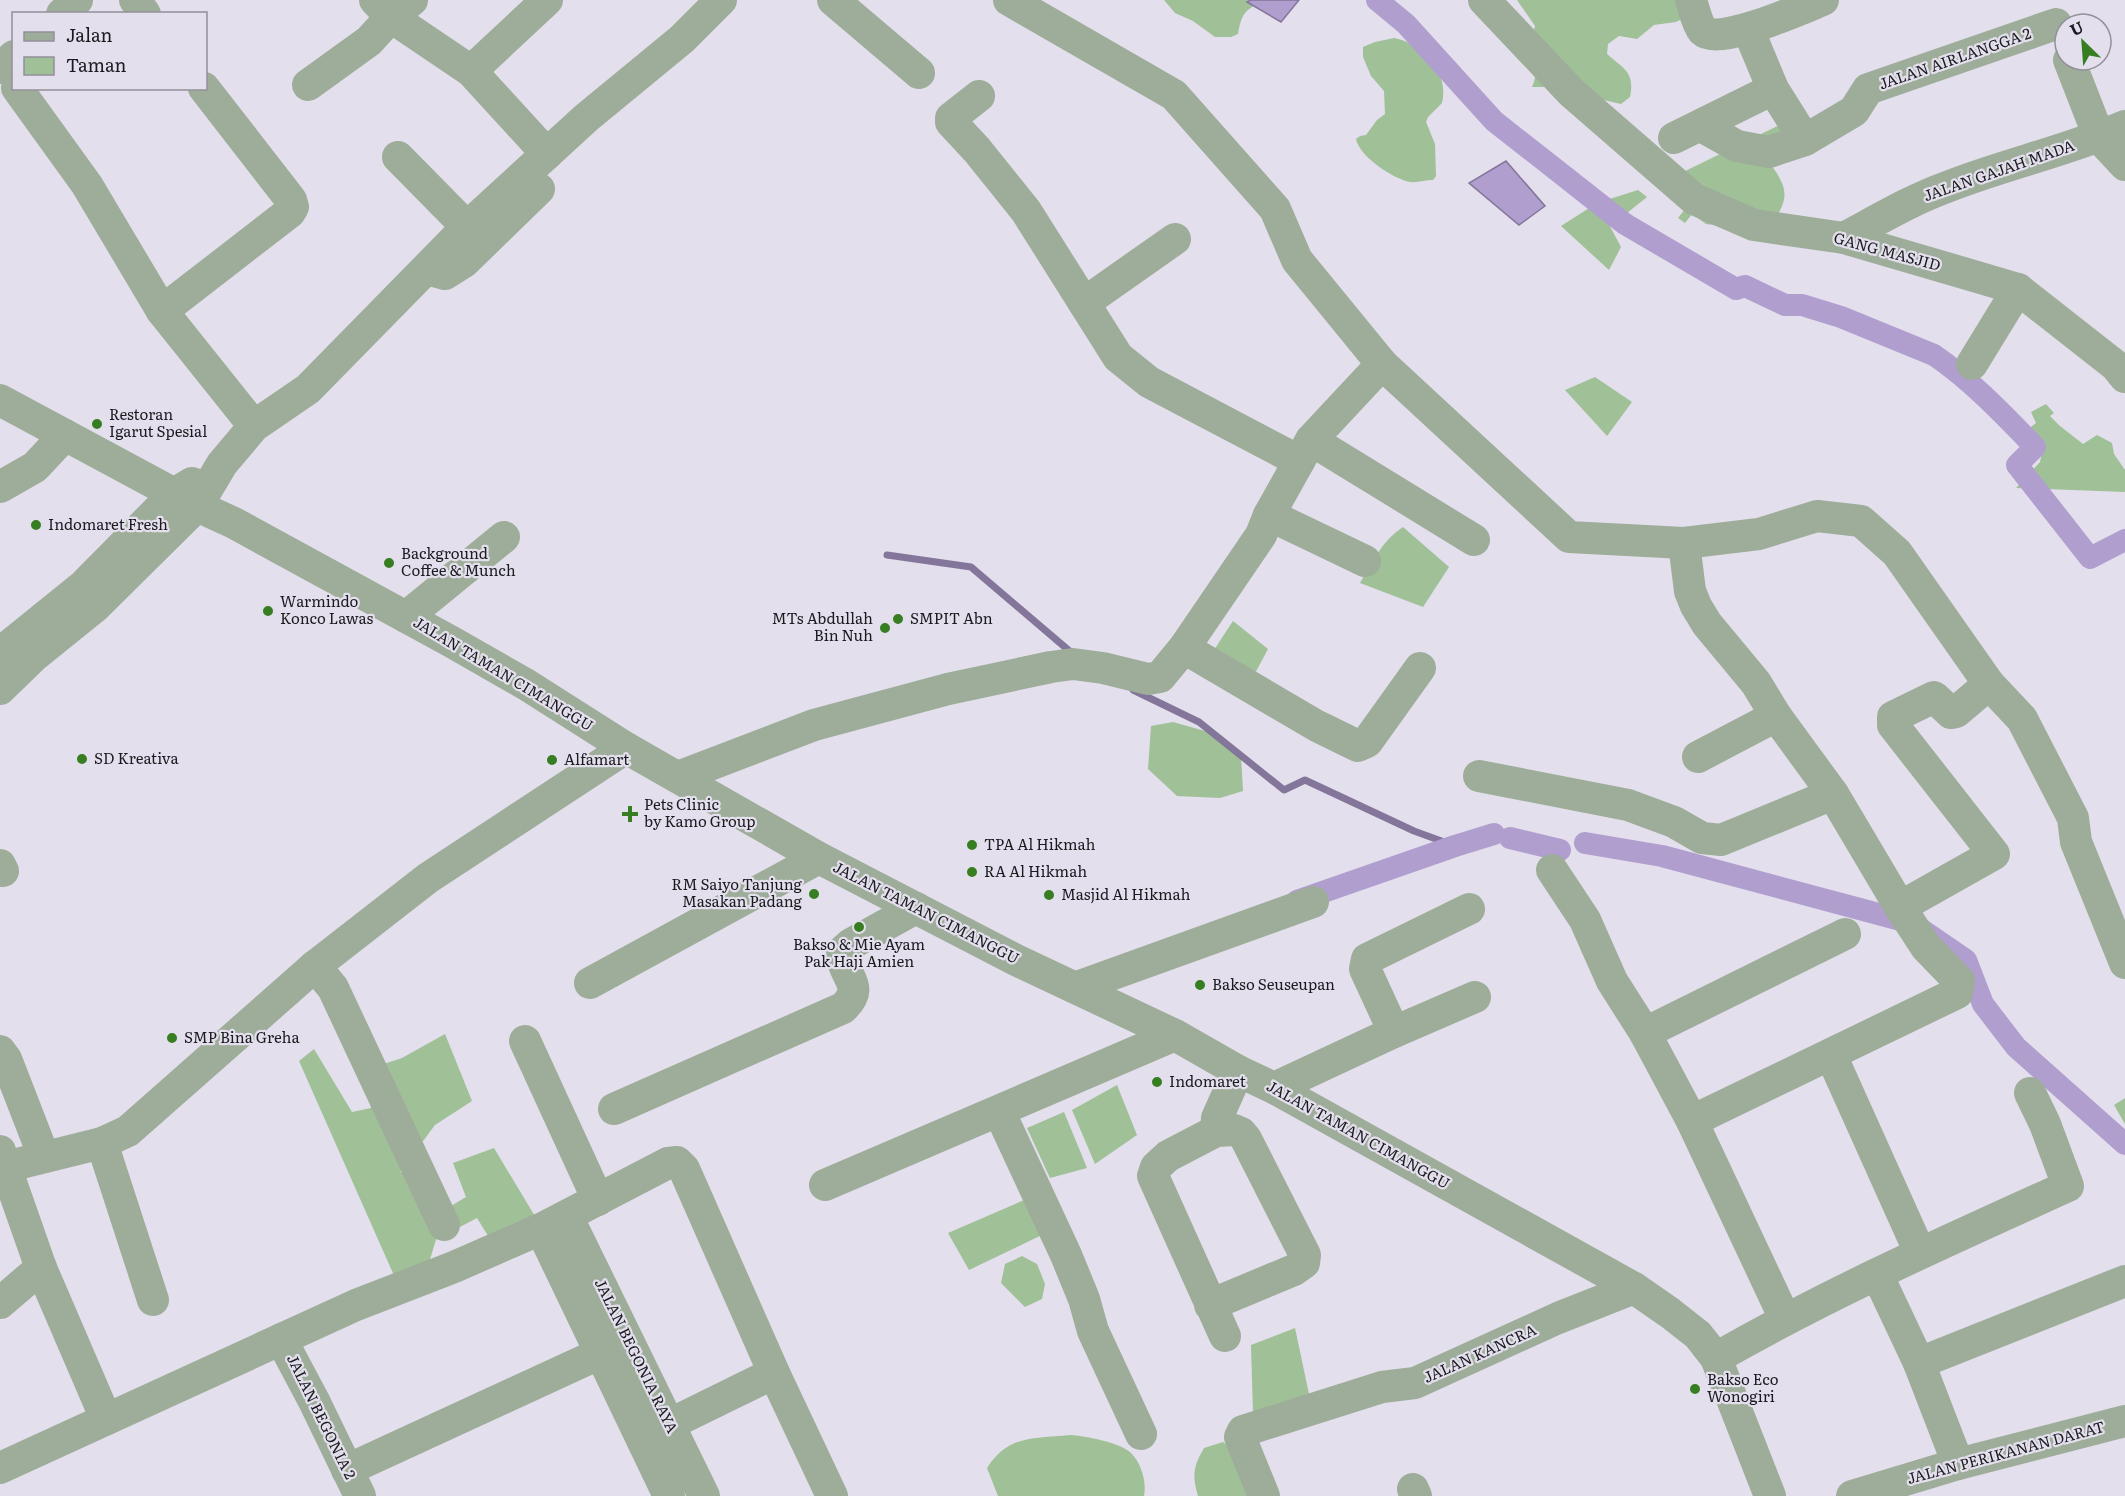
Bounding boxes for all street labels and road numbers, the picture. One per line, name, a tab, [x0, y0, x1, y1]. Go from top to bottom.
street label: JALAN AIRLANGGA 2	[1875, 21, 2034, 94]
street label: JALAN GAJAH MADA	[1920, 133, 2077, 206]
street label: GANG MASJID	[1831, 225, 1943, 276]
street label: JALAN TAMAN CIMANGGU	[409, 610, 598, 736]
street label: JALAN TAMAN CIMANGGU	[830, 855, 1024, 969]
street label: JALAN TAMAN CIMANGGU	[1263, 1074, 1455, 1194]
street label: JALAN BEGONIA RAYA	[590, 1274, 685, 1437]
street label: JALAN KANCRA	[1419, 1317, 1540, 1388]
street label: JALAN BEGONIA 2	[282, 1350, 363, 1483]
street label: JALAN PERIKANAN DARAT	[1904, 1414, 2107, 1489]

